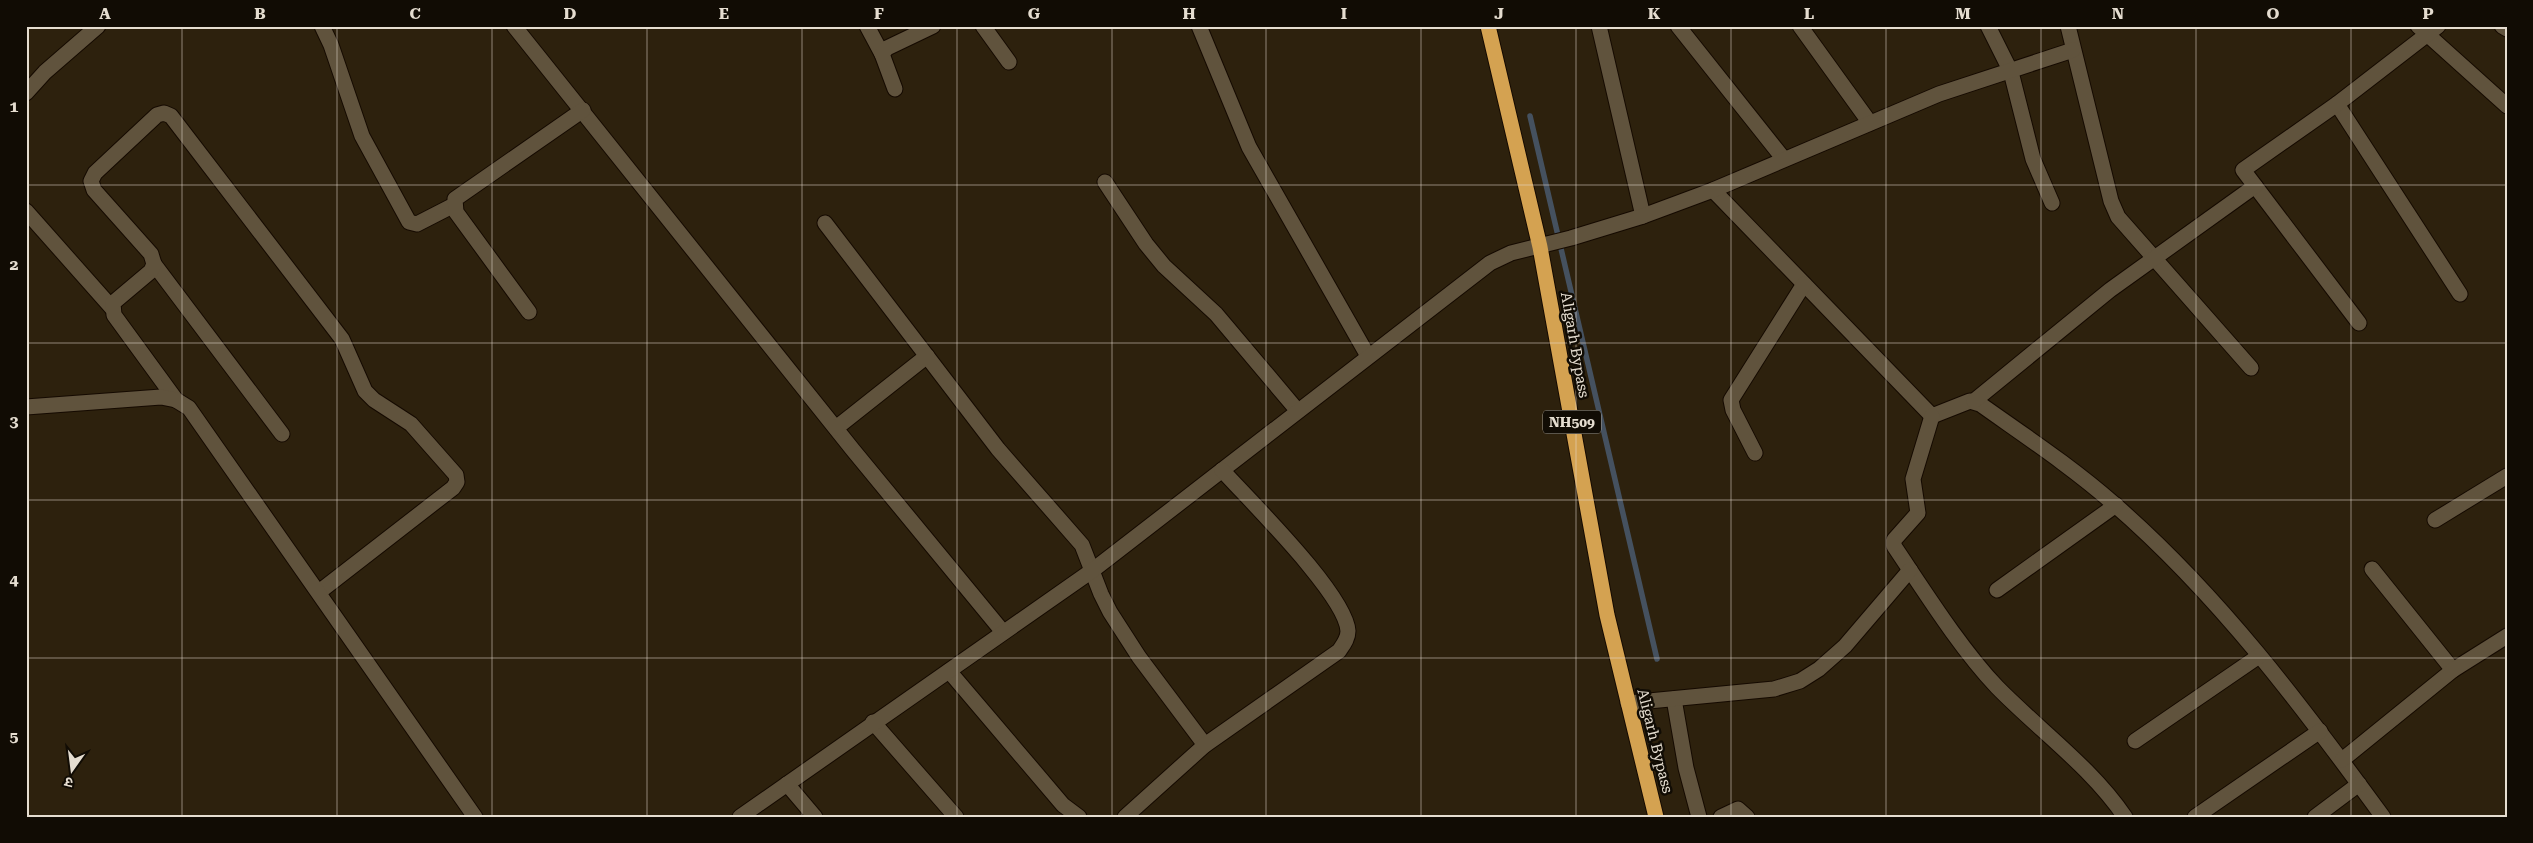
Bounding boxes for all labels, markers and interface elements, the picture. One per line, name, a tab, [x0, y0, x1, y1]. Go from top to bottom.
text: A	[99, 4, 111, 23]
text: B	[254, 4, 266, 23]
text: C	[409, 4, 421, 23]
text: D	[564, 4, 577, 23]
text: E	[719, 4, 729, 23]
text: F	[874, 4, 884, 23]
text: G	[1028, 4, 1041, 23]
text: H	[1182, 4, 1196, 23]
text: I	[1341, 4, 1347, 23]
text: J	[1494, 4, 1504, 23]
text: K	[1648, 4, 1661, 23]
text: L	[1804, 4, 1814, 23]
text: M	[1955, 4, 1971, 23]
text: N	[2112, 4, 2124, 23]
text: O	[2267, 4, 2280, 23]
text: P	[2422, 4, 2434, 23]
text: 1	[10, 97, 19, 116]
text: 2	[10, 255, 19, 274]
street label: Aligarh Bypass	[1557, 291, 1593, 399]
road number: NH509	[1543, 411, 1601, 434]
text: 3	[10, 412, 19, 431]
text: 4	[10, 570, 19, 589]
street label: Aligarh Bypass	[1633, 687, 1677, 795]
text: 5	[10, 727, 19, 746]
north arrow	[48, 746, 98, 796]
text: उ	[62, 774, 75, 791]

